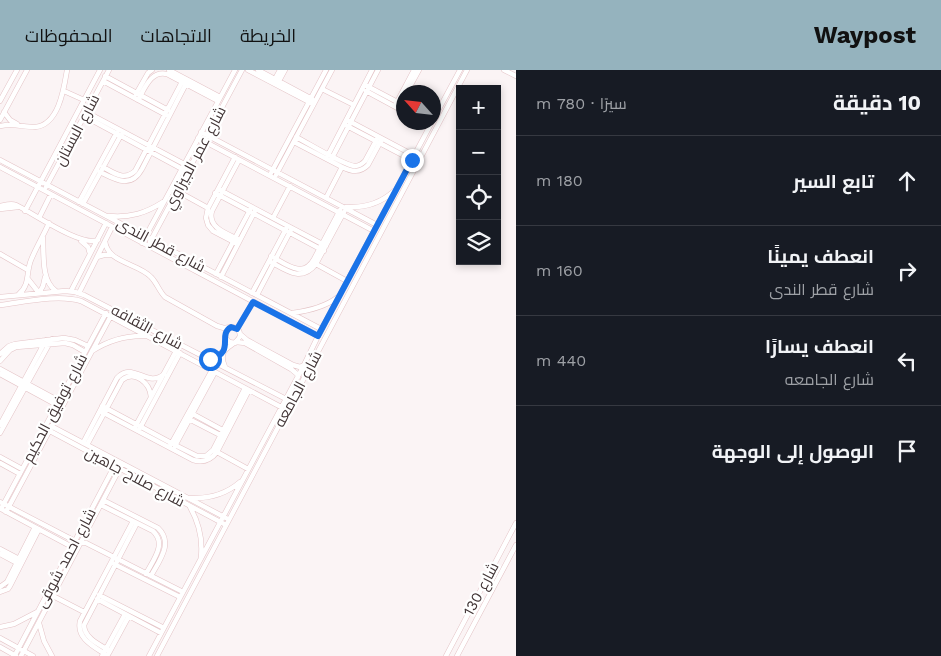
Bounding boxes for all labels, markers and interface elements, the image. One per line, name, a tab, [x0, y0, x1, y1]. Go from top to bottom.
text: Waypost	[814, 21, 916, 49]
text: المحفوظات	[25, 25, 113, 46]
text: الاتجاهات	[141, 25, 212, 46]
text: الخريطة	[240, 25, 296, 46]
north arrow	[396, 85, 441, 130]
map controls	[456, 85, 501, 265]
button: +	[456, 85, 501, 130]
text: 10 دقيقة	[833, 90, 921, 115]
street label: شارع البستان	[51, 91, 105, 170]
text: سيرًا · 780 m	[536, 94, 627, 113]
street label: شارع عمر الجيزاوي	[160, 103, 232, 214]
button: −	[456, 130, 501, 175]
route end	[401, 149, 424, 172]
icon: ahead	[893, 167, 921, 195]
text: تابع السير	[793, 170, 874, 193]
text: 180 m	[536, 171, 583, 190]
button: locate	[456, 175, 501, 220]
street label: شارع قطر الندى	[112, 214, 209, 278]
button: layers	[456, 220, 501, 265]
text: انعطف يمينًا	[767, 245, 874, 268]
icon: right	[893, 257, 921, 285]
text: 160 m	[536, 261, 583, 280]
text: شارع قطر الندى	[769, 280, 874, 299]
street label: شارع الثقافه	[107, 301, 186, 355]
text: انعطف يسارًا	[765, 335, 874, 358]
icon: left	[893, 347, 921, 375]
route start	[199, 348, 222, 371]
street label: شارع الجامعه	[270, 348, 327, 431]
street label: شارع توفيق الحكيم	[19, 351, 93, 466]
text: 440 m	[536, 351, 586, 370]
text: شارع الجامعه	[785, 370, 874, 389]
icon: arrive	[893, 437, 921, 465]
text: الوصول إلى الوجهة	[712, 440, 874, 463]
street label: شارع صلاح جاهين	[81, 443, 188, 513]
street label: شارع احمد شوقى	[32, 505, 102, 612]
street label: شارع 130	[459, 559, 504, 620]

